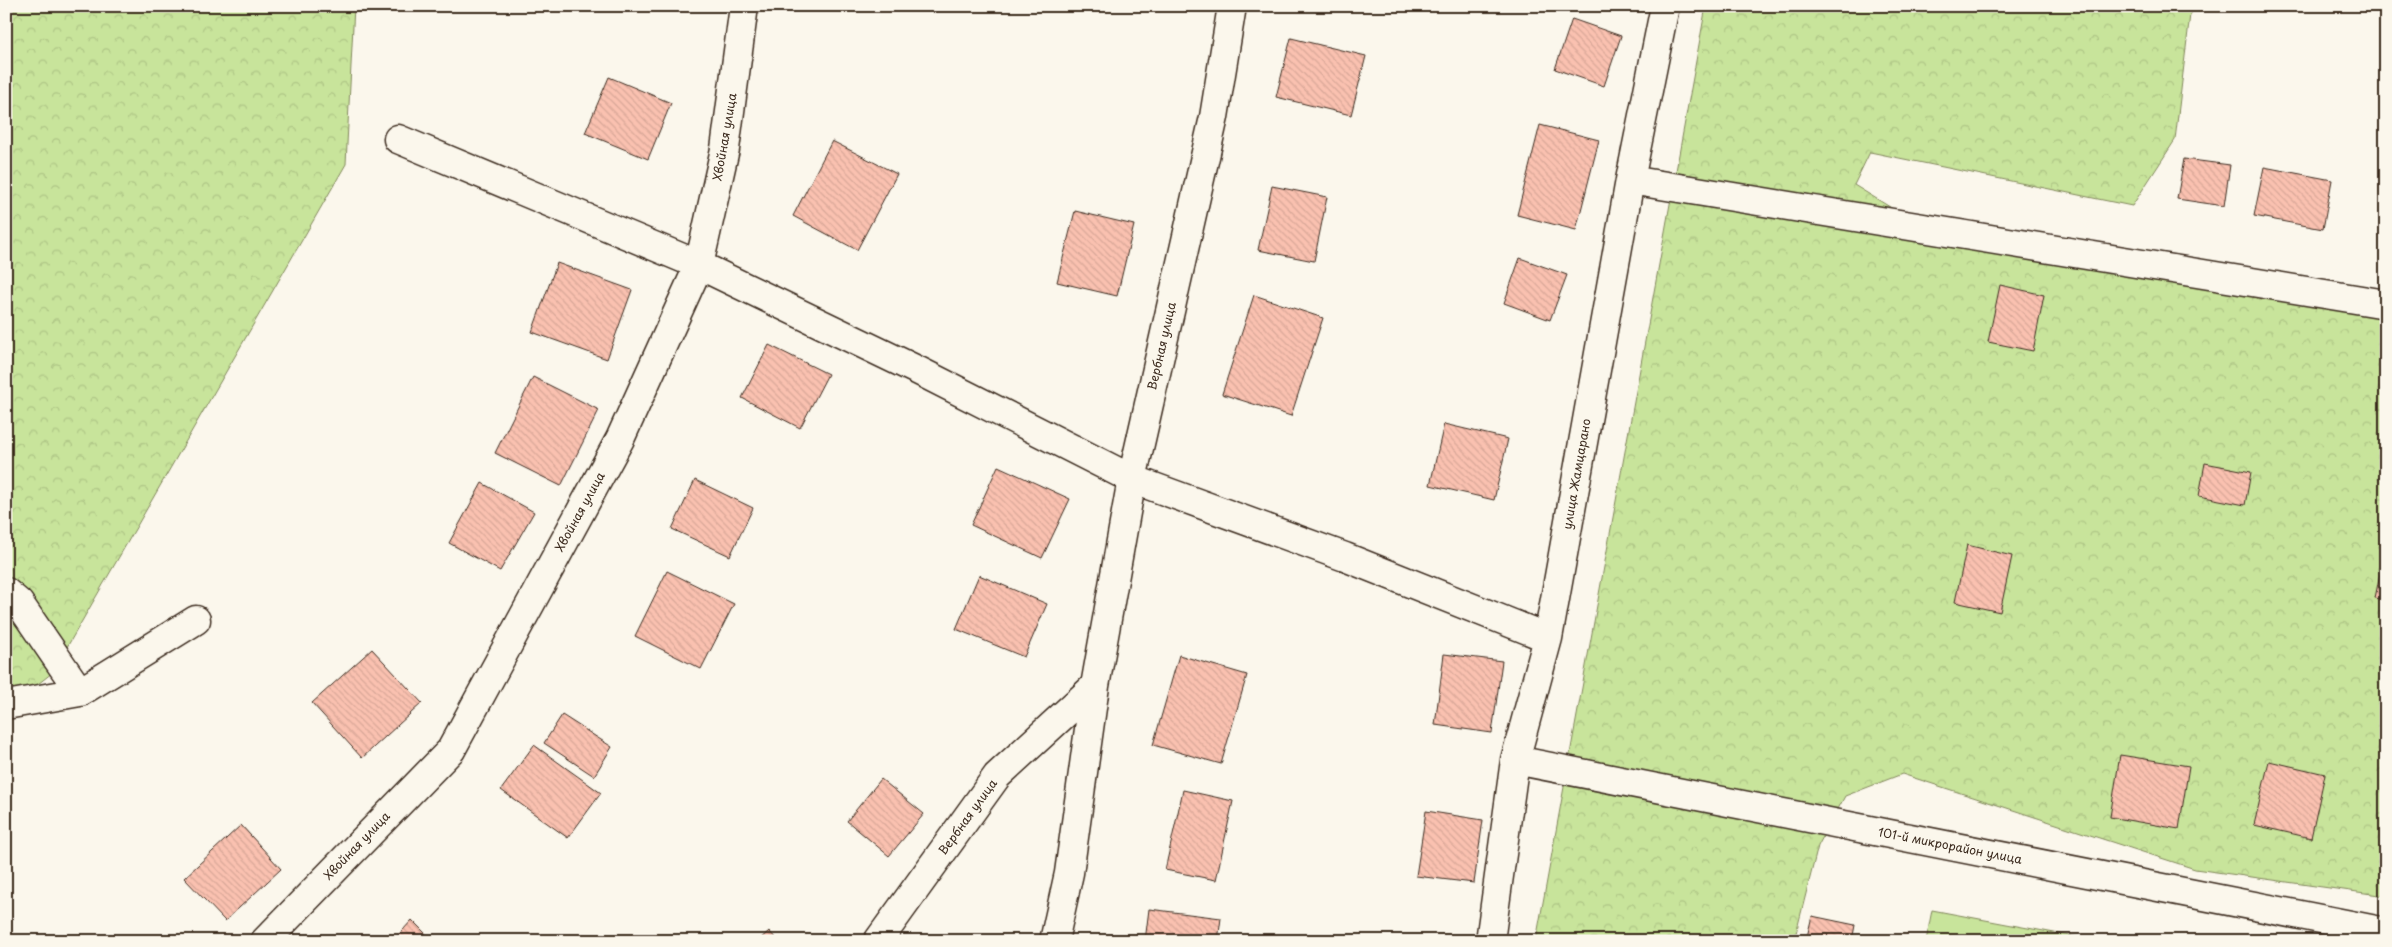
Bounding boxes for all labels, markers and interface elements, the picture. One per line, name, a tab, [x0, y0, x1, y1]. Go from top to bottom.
street label: Хвойная улица	[707, 91, 741, 182]
street label: Вербная улица	[1142, 300, 1180, 392]
street label: улица Жамцарано	[1557, 417, 1595, 531]
street label: Хвойная улица	[550, 468, 609, 555]
street label: Вербная улица	[934, 774, 1001, 858]
street label: Хвойная улица	[319, 807, 394, 884]
street label: 101-й микрорайон улица	[1877, 822, 2024, 868]

